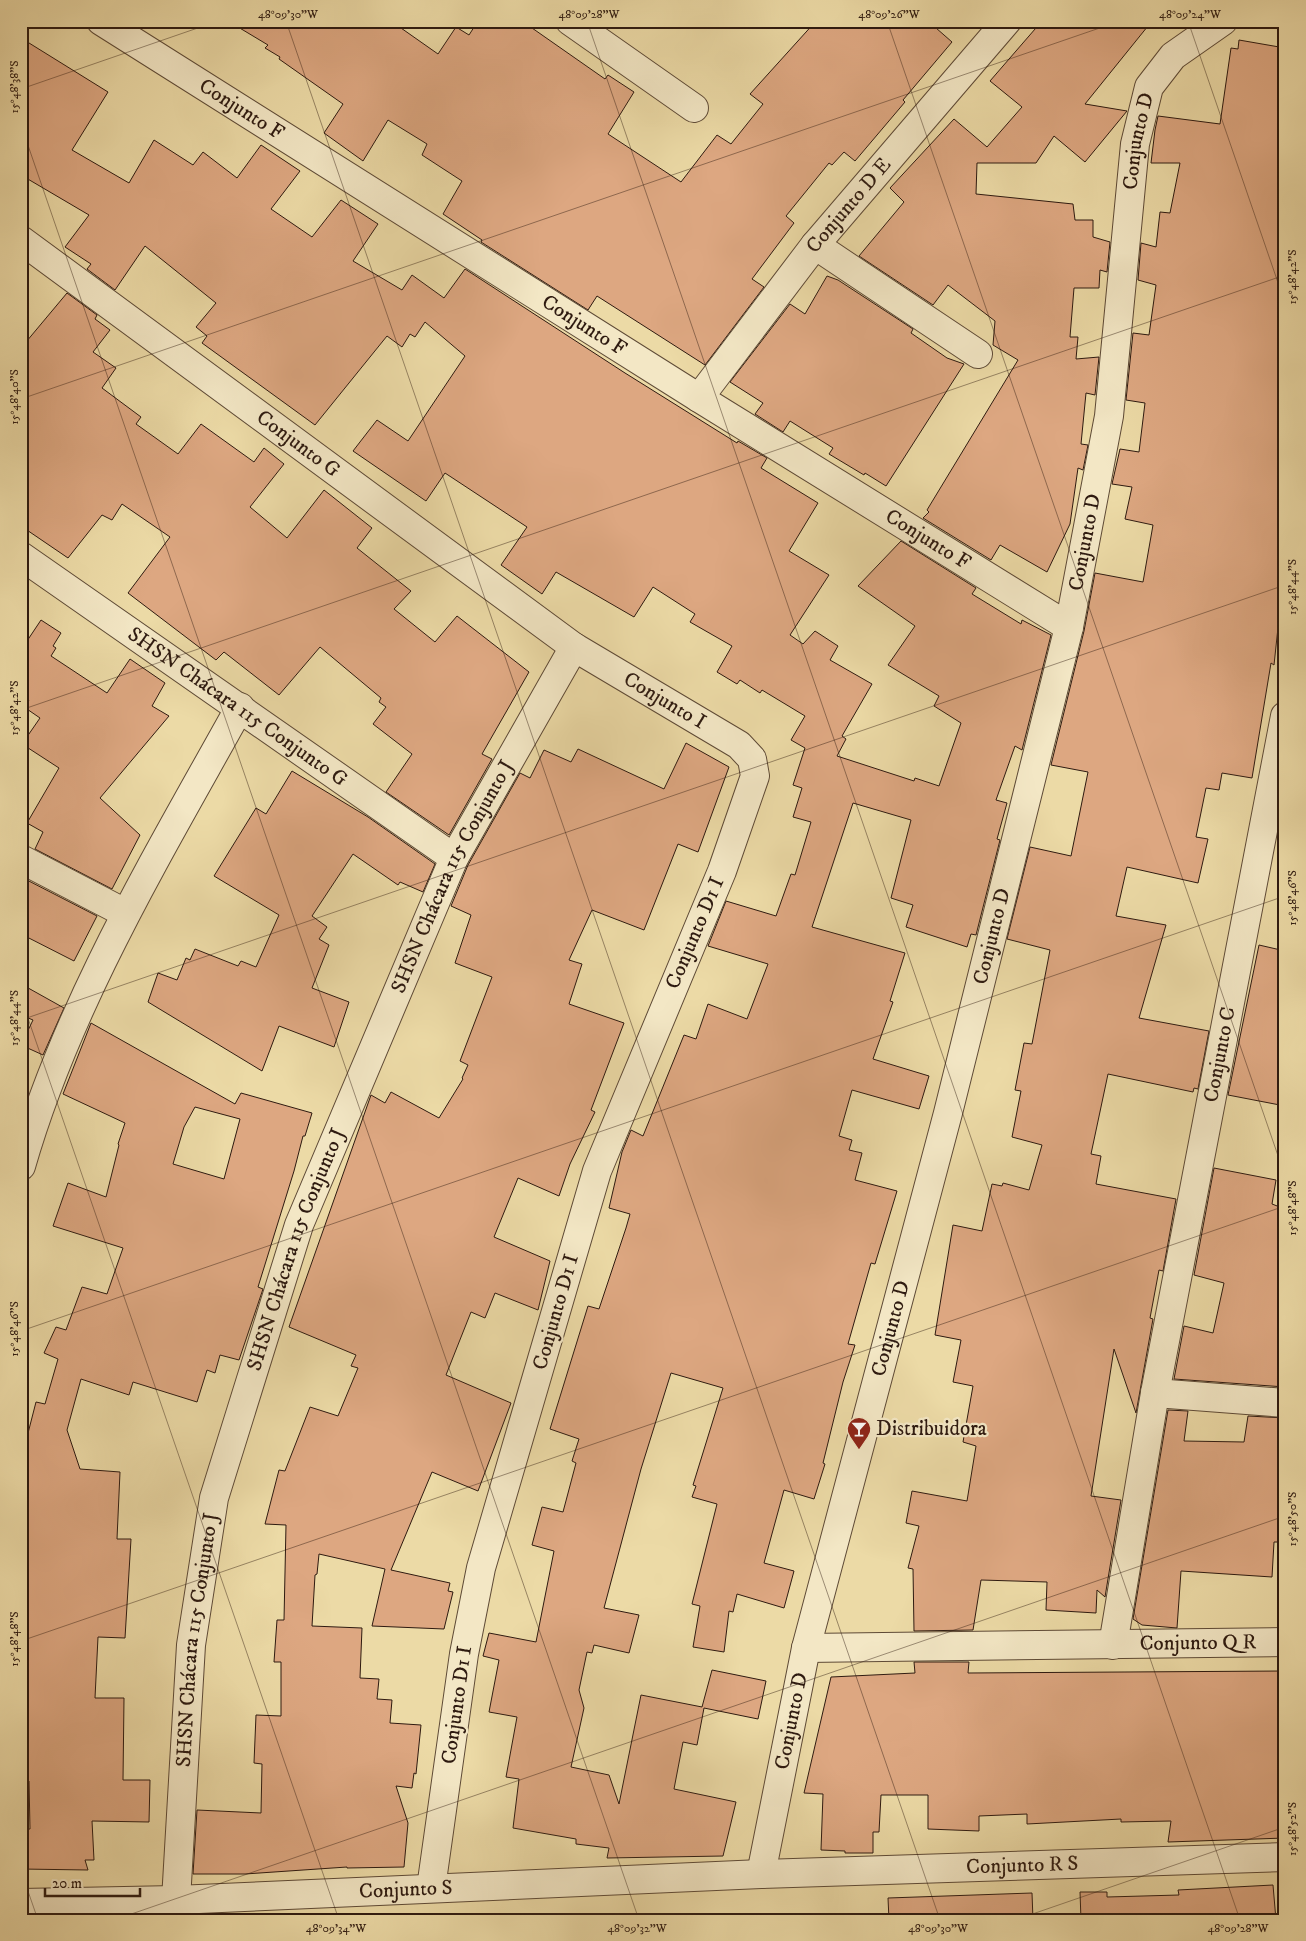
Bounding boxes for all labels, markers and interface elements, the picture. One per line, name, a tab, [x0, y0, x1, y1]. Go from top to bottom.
text: 48°09'30"W	[258, 7, 319, 22]
text: 48°09'28"W	[558, 7, 621, 22]
text: 48°09'26"W	[858, 7, 921, 22]
text: 48°09'24"W	[1159, 7, 1222, 22]
text: 15°48'38"S	[7, 61, 22, 113]
street label: Conjunto F	[194, 73, 289, 146]
street label: Conjunto D	[1118, 90, 1160, 191]
street label: Conjunto D E	[801, 152, 897, 259]
text: 15°48'42"S	[1285, 249, 1300, 305]
street label: Conjunto F	[537, 289, 631, 362]
text: 15°48'40"S	[7, 369, 22, 425]
street label: Conjunto G	[251, 405, 345, 483]
street label: Conjunto D	[1063, 492, 1107, 593]
street label: Conjunto F	[880, 503, 975, 576]
text: 15°48'44"S	[1285, 559, 1300, 615]
street label: SHSN Chácara 115 Conjunto G	[123, 621, 353, 793]
street label: Conjunto I	[619, 666, 711, 735]
text: 15°48'42"S	[7, 680, 22, 736]
street label: SHSN Chácara 115 Conjunto J	[385, 756, 520, 997]
text: 15°48'46"S	[1285, 870, 1300, 926]
street label: Conjunto D1 I	[660, 873, 730, 993]
street label: Conjunto D	[967, 885, 1016, 987]
text: 15°48'44"S	[7, 990, 22, 1046]
street label: Conjunto C	[1198, 1005, 1242, 1105]
street label: SHSN Chácara 115 Conjunto J	[241, 1124, 351, 1374]
text: 15°48'48"S	[1285, 1180, 1300, 1236]
street label: Conjunto D1 I	[527, 1251, 585, 1373]
street label: Conjunto D	[866, 1278, 916, 1379]
text: 15°48'46"S	[7, 1301, 22, 1357]
bar icon: Distribuidora	[846, 1416, 872, 1450]
place label: Distribuidora	[876, 1416, 987, 1442]
text: 15°48'50"S	[1285, 1492, 1300, 1546]
street label: SHSN Chácara 115 Conjunto J	[171, 1511, 224, 1768]
text: 15°48'48"S	[7, 1611, 22, 1667]
street label: Conjunto Q R	[1139, 1629, 1257, 1657]
street label: Conjunto D1 I	[436, 1644, 478, 1766]
street label: Conjunto D	[769, 1670, 814, 1772]
text: 15°48'52"S	[1285, 1802, 1300, 1856]
street label: Conjunto R S	[966, 1851, 1079, 1880]
scale bar	[45, 1866, 140, 1898]
text: 20 m	[52, 1874, 82, 1893]
street label: Conjunto S	[358, 1875, 453, 1905]
text: 48°09'34"W	[306, 1921, 367, 1936]
text: 48°09'32"W	[607, 1921, 668, 1936]
text: 48°09'30"W	[908, 1921, 969, 1936]
text: 48°09'28"W	[1207, 1921, 1270, 1936]

